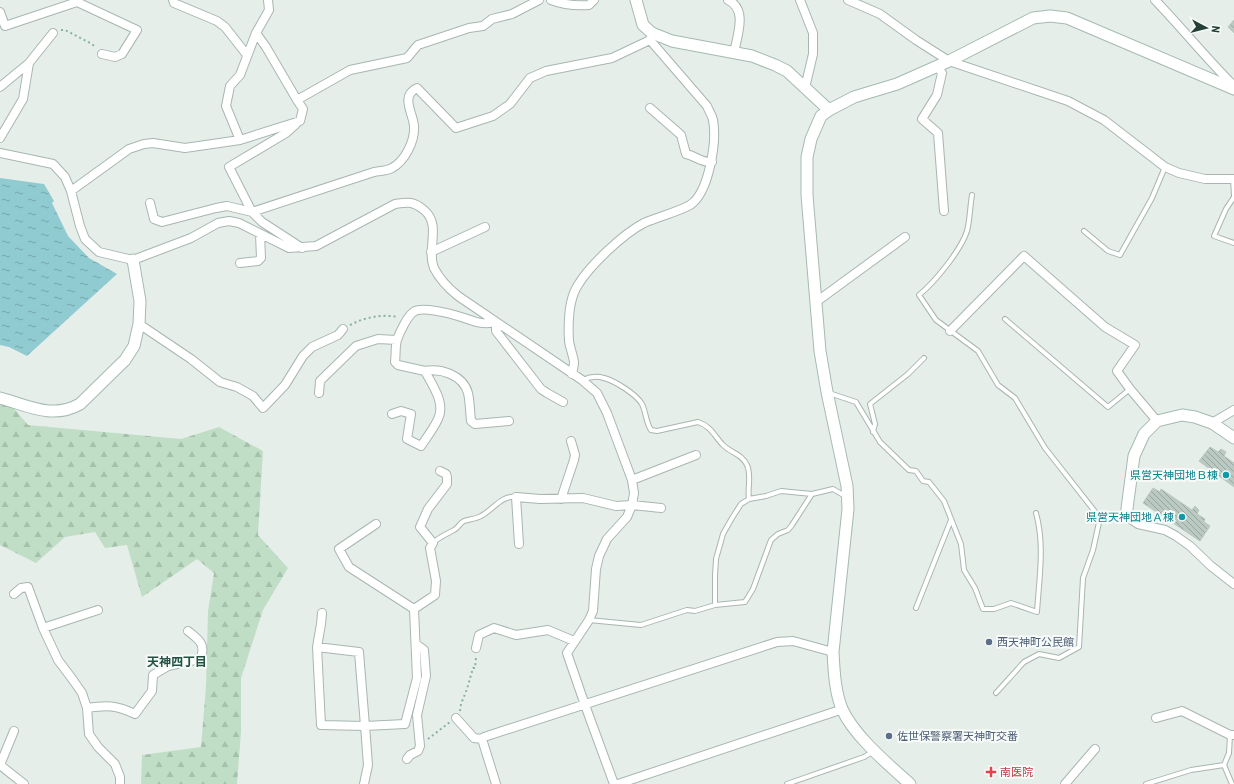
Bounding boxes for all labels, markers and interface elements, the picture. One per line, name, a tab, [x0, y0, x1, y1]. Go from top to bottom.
north arrow	[1186, 8, 1226, 48]
text: N	[1209, 25, 1222, 34]
place label: 県営天神団地Ｂ棟	[1130, 469, 1218, 482]
marker: 県営天神団地Ｂ棟	[1221, 470, 1231, 480]
place label: 県営天神団地Ａ棟	[1086, 511, 1174, 524]
marker: 県営天神団地Ａ棟	[1177, 512, 1187, 522]
place label: 西天神町公民館	[997, 636, 1074, 649]
marker: 西天神町公民館	[984, 637, 994, 647]
district label: 天神四丁目	[147, 655, 207, 669]
place label: 佐世保警察署天神町交番	[897, 730, 1018, 743]
marker: 佐世保警察署天神町交番	[884, 731, 894, 741]
marker: 南医院	[985, 766, 997, 778]
place label: 南医院	[1000, 766, 1033, 779]

